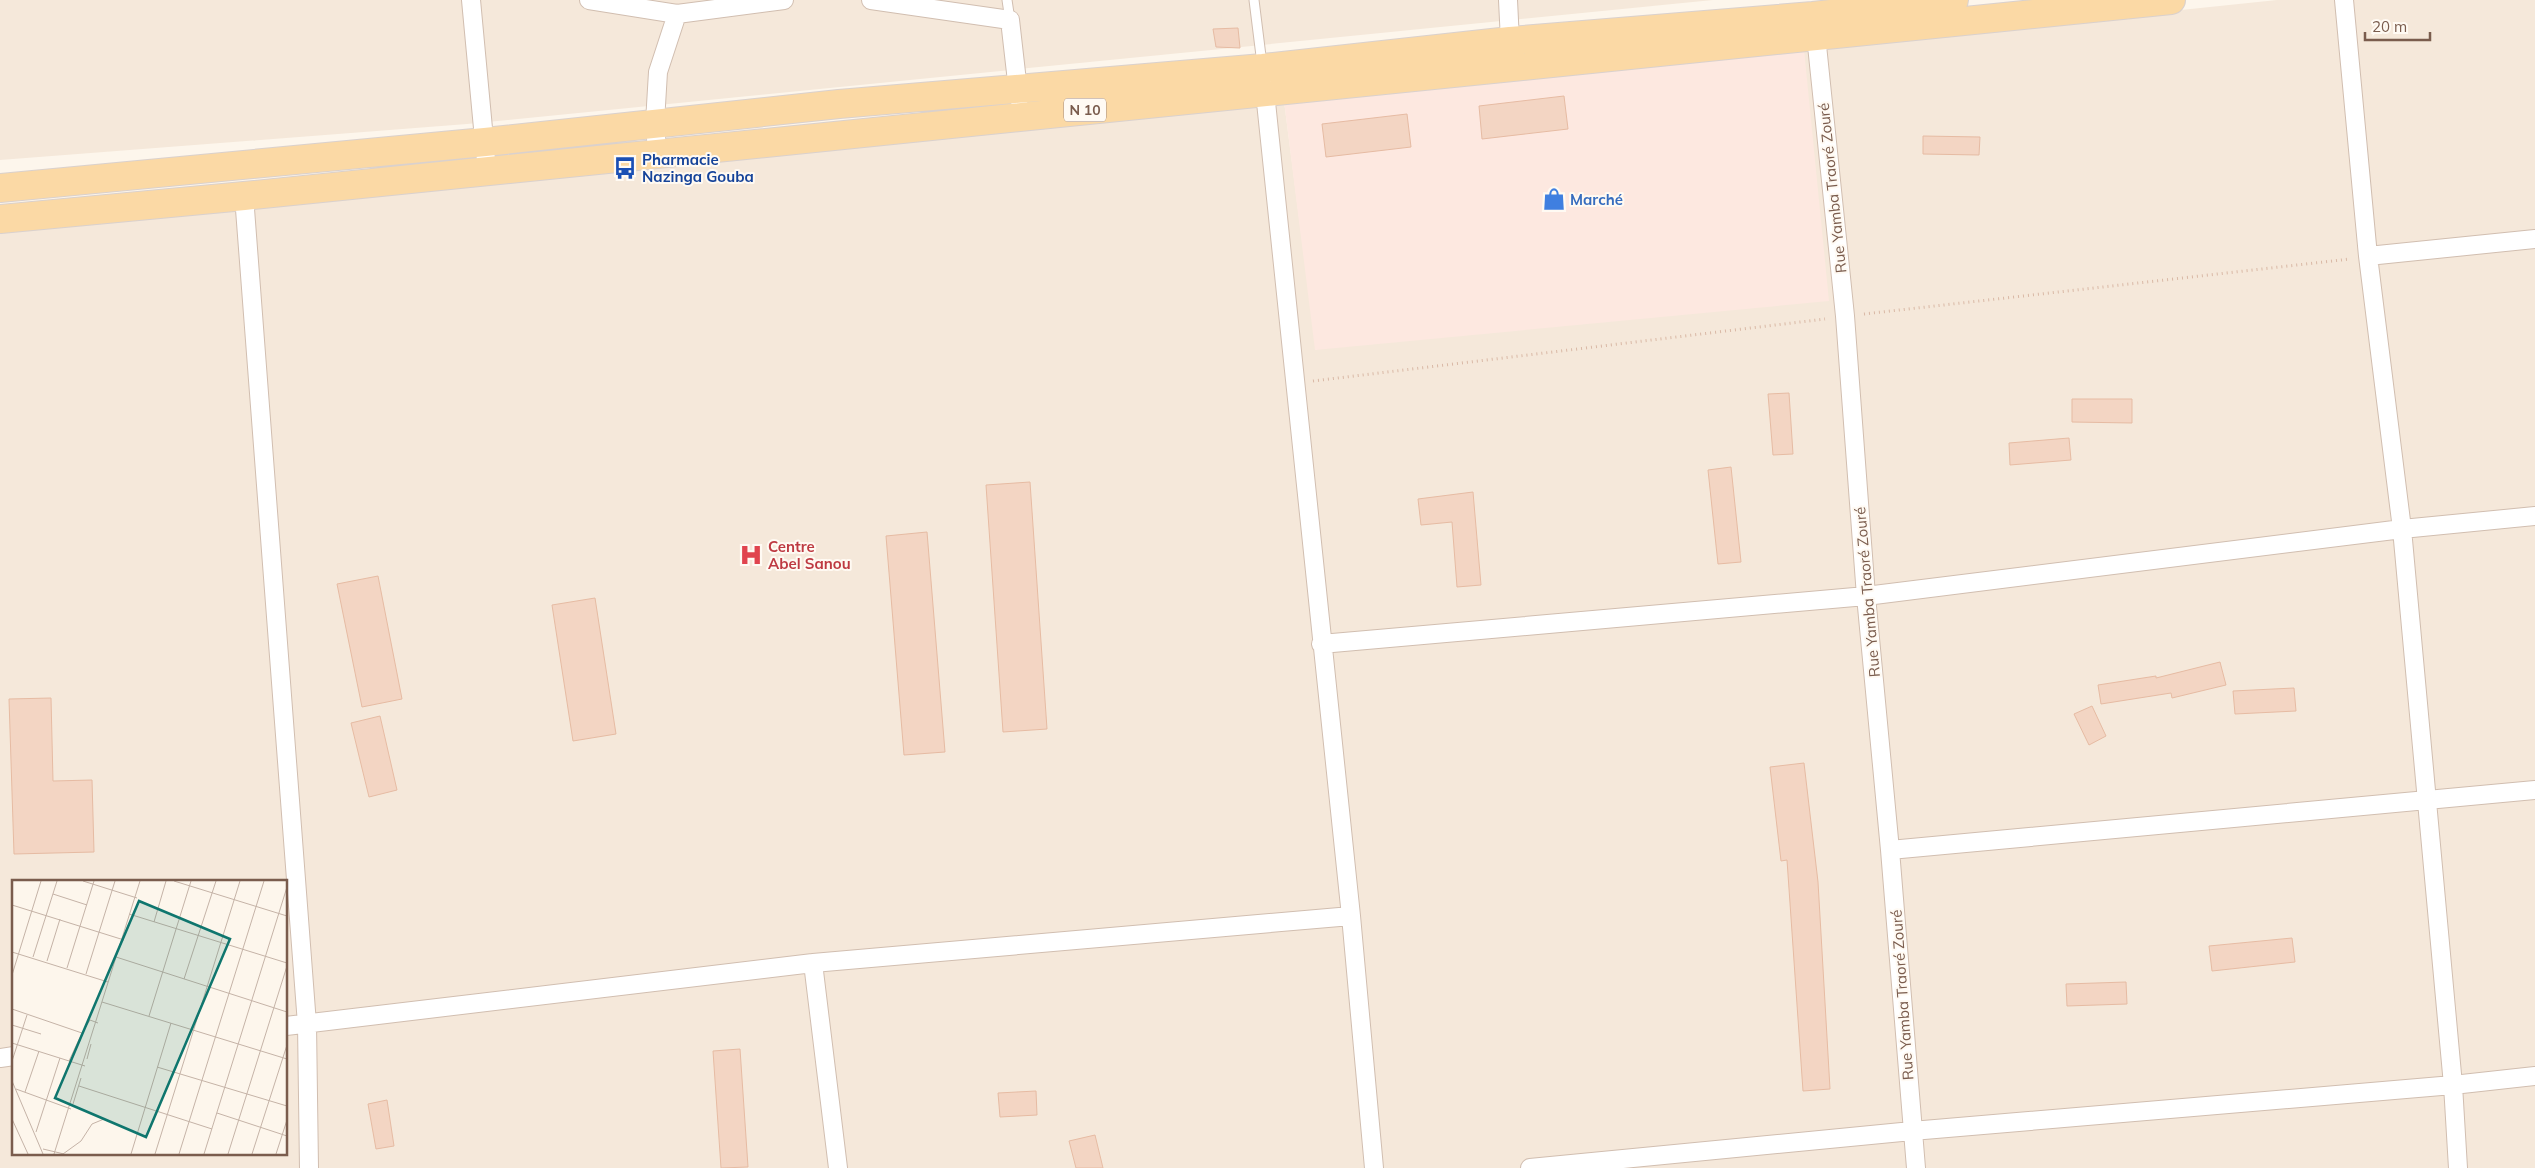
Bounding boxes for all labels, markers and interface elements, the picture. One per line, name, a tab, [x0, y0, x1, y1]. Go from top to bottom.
scale bar	[2365, 10, 2430, 42]
text: 20 m	[2372, 17, 2407, 36]
road number: N 10	[1064, 98, 1106, 122]
street label: Rue Yamba Traoré Zouré	[1814, 102, 1850, 274]
place label: Pharmacie Nazinga Gouba	[642, 150, 754, 186]
bus stop icon: Pharmacie Nazinga Gouba	[612, 155, 638, 181]
shop icon: Marché	[1541, 186, 1567, 212]
place label: Marché	[1570, 190, 1623, 209]
street label: Rue Yamba Traoré Zouré	[1850, 506, 1884, 678]
place label: Centre Abel Sanou	[768, 537, 851, 573]
hospital icon: Centre Abel Sanou	[738, 542, 764, 568]
inset map	[12, 880, 288, 1156]
street label: Rue Yamba Traoré Zouré	[1887, 909, 1917, 1081]

